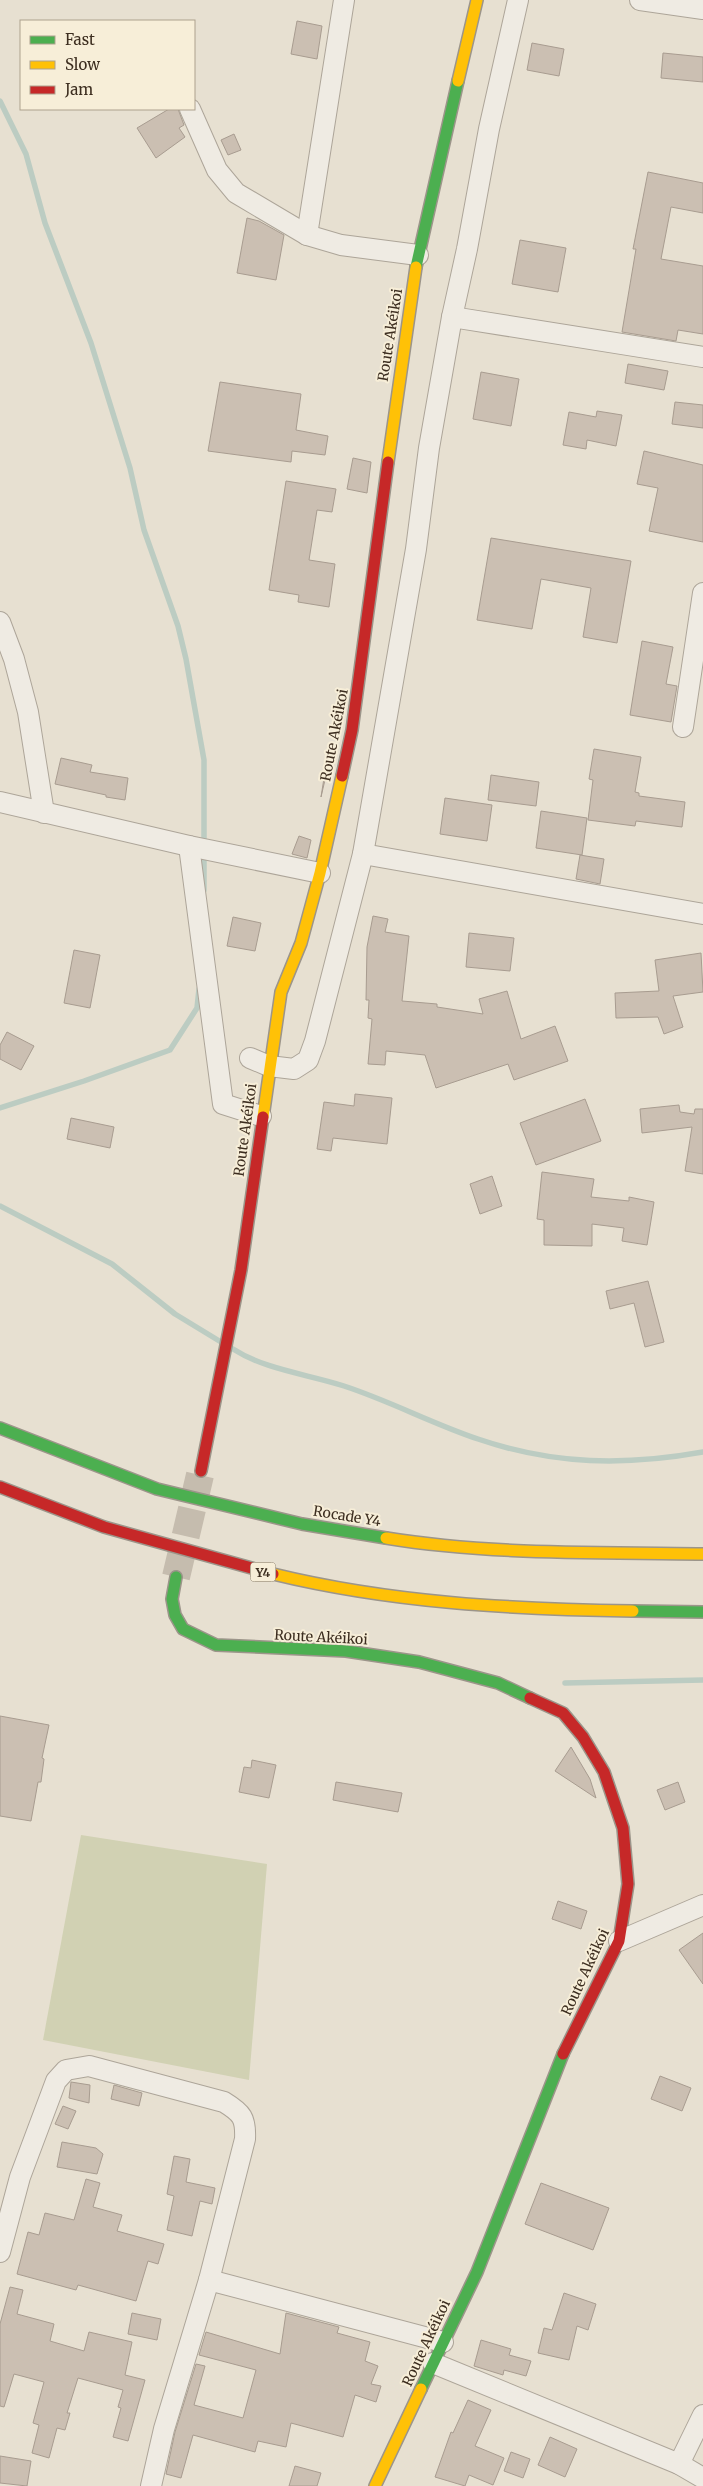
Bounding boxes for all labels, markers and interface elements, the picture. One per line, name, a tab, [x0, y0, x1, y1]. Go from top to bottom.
legend	[20, 20, 195, 110]
text: Fast	[65, 30, 95, 49]
text: Slow	[65, 55, 100, 74]
text: Jam	[64, 80, 93, 99]
street label: Route Akéikoi	[374, 287, 406, 383]
street label: Route Akéikoi	[316, 687, 352, 783]
street label: Route Akéikoi	[230, 1082, 260, 1178]
street label: Rocade Y4	[312, 1502, 382, 1530]
road number: Y4	[250, 1562, 276, 1581]
street label: Route Akéikoi	[274, 1626, 369, 1648]
street label: Route Akéikoi	[557, 1925, 613, 2018]
street label: Route Akéikoi	[398, 2296, 454, 2389]

